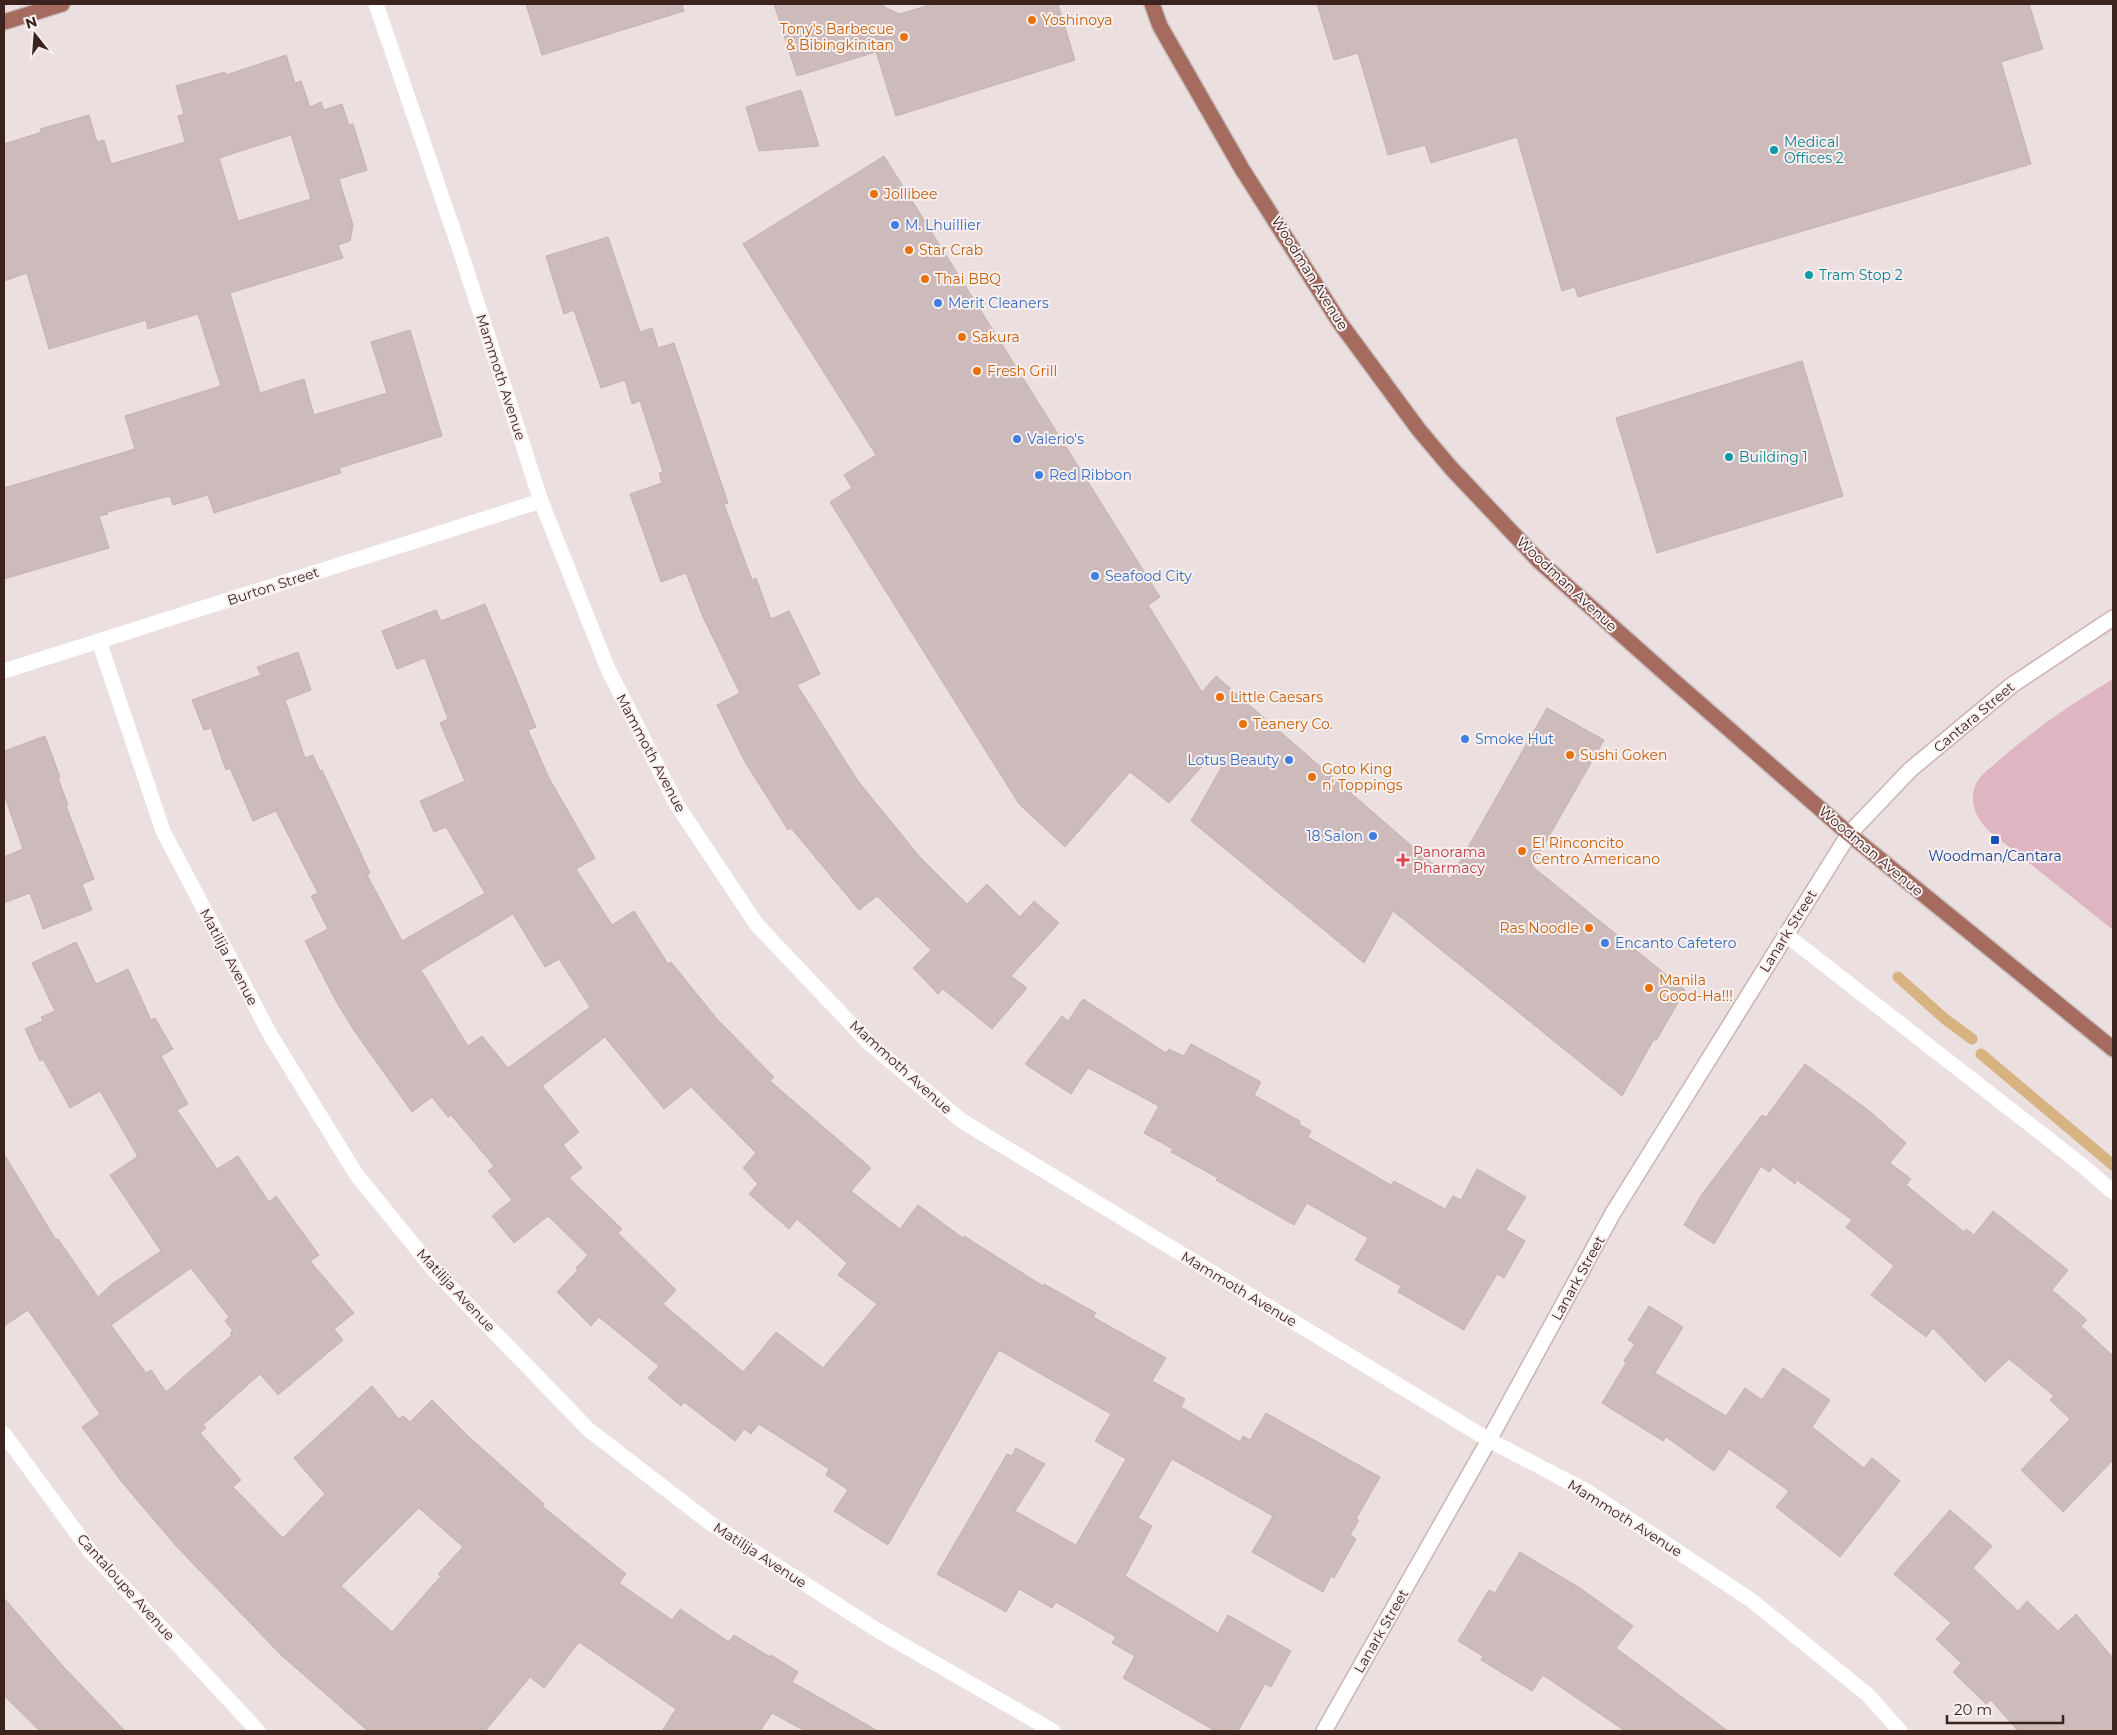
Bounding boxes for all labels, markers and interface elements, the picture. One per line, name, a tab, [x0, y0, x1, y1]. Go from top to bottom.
north arrow	[10, 10, 60, 60]
place label: Yoshinoya	[1042, 11, 1113, 29]
text: N	[23, 12, 39, 33]
marker: Yoshinoya	[1026, 14, 1038, 26]
place label: Tony's Barbecue & Bibingkinitan	[780, 20, 894, 54]
marker: Tony's Barbecue & Bibingkinitan	[898, 31, 910, 43]
place label: Medical Offices 2	[1784, 133, 1844, 167]
marker: Medical Offices 2	[1768, 144, 1780, 156]
place label: Jollibee	[883, 185, 938, 203]
marker: Jollibee	[868, 188, 880, 200]
street label: Woodman Avenue	[1268, 213, 1352, 333]
place label: M. Lhuillier	[905, 216, 982, 234]
marker: M. Lhuillier	[889, 219, 901, 231]
place label: Star Crab	[919, 241, 983, 259]
marker: Star Crab	[903, 244, 915, 256]
place label: Tram Stop 2	[1819, 266, 1903, 284]
marker: Tram Stop 2	[1803, 269, 1815, 281]
place label: Thai BBQ	[935, 270, 1001, 288]
marker: Thai BBQ	[919, 273, 931, 285]
place label: Merit Cleaners	[948, 294, 1049, 312]
marker: Merit Cleaners	[932, 297, 944, 309]
street label: Mammoth Avenue	[472, 312, 530, 442]
place label: Sakura	[972, 328, 1020, 346]
marker: Sakura	[956, 331, 968, 343]
place label: Fresh Grill	[987, 362, 1057, 380]
marker: Fresh Grill	[971, 365, 983, 377]
place label: Valerio's	[1027, 430, 1084, 448]
marker: Valerio's	[1011, 433, 1023, 445]
place label: Building 1	[1739, 448, 1808, 466]
marker: Building 1	[1723, 451, 1735, 463]
place label: Red Ribbon	[1049, 466, 1132, 484]
marker: Red Ribbon	[1033, 469, 1045, 481]
street label: Woodman Avenue	[1513, 533, 1621, 635]
street label: Burton Street	[225, 563, 321, 609]
place label: Seafood City	[1105, 567, 1192, 585]
marker: Seafood City	[1089, 570, 1101, 582]
street label: Cantara Street	[1930, 678, 2019, 756]
place label: Little Caesars	[1230, 688, 1323, 706]
street label: Mammoth Avenue	[612, 691, 690, 815]
marker: Little Caesars	[1214, 691, 1226, 703]
place label: Teanery Co.	[1253, 715, 1333, 733]
marker: Teanery Co.	[1237, 718, 1249, 730]
place label: Smoke Hut	[1475, 730, 1554, 748]
marker: Smoke Hut	[1459, 733, 1471, 745]
place label: Sushi Goken	[1580, 746, 1667, 764]
marker: Sushi Goken	[1564, 749, 1576, 761]
place label: Lotus Beauty	[1187, 751, 1279, 769]
marker: Lotus Beauty	[1283, 754, 1295, 766]
place label: Goto King n' Toppings	[1322, 760, 1403, 794]
marker: Goto King n' Toppings	[1306, 771, 1318, 783]
street label: Woodman Avenue	[1815, 802, 1927, 900]
place label: 18 Salon	[1306, 827, 1363, 845]
marker: 18 Salon	[1367, 830, 1379, 842]
place label: El Rinconcito Centro Americano	[1532, 834, 1660, 868]
marker: Woodman/Cantara	[1989, 834, 2001, 846]
place label: Panorama Pharmacy	[1413, 843, 1486, 877]
marker: El Rinconcito Centro Americano	[1516, 845, 1528, 857]
place label: Woodman/Cantara	[1928, 847, 2062, 865]
marker: Panorama Pharmacy	[1397, 854, 1409, 866]
street label: Lanark Street	[1755, 886, 1821, 976]
street label: Matilija Avenue	[196, 905, 262, 1009]
place label: Ras Noodle	[1500, 919, 1579, 937]
marker: Ras Noodle	[1583, 922, 1595, 934]
place label: Encanto Cafetero	[1615, 934, 1737, 952]
marker: Encanto Cafetero	[1599, 937, 1611, 949]
place label: Manila Good-Ha!!!	[1659, 971, 1733, 1005]
marker: Manila Good-Ha!!!	[1643, 982, 1655, 994]
street label: Mammoth Avenue	[846, 1016, 956, 1118]
street label: Lanark Street	[1547, 1232, 1609, 1324]
street label: Matilija Avenue	[413, 1245, 499, 1335]
street label: Mammoth Avenue	[1178, 1247, 1300, 1331]
street label: Mammoth Avenue	[1564, 1475, 1686, 1561]
street label: Matilija Avenue	[710, 1518, 810, 1592]
street label: Cantaloupe Avenue	[73, 1530, 179, 1644]
street label: Lanark Street	[1350, 1585, 1412, 1676]
scale bar	[1947, 1692, 2063, 1724]
text: 20 m	[1954, 1700, 1992, 1719]

